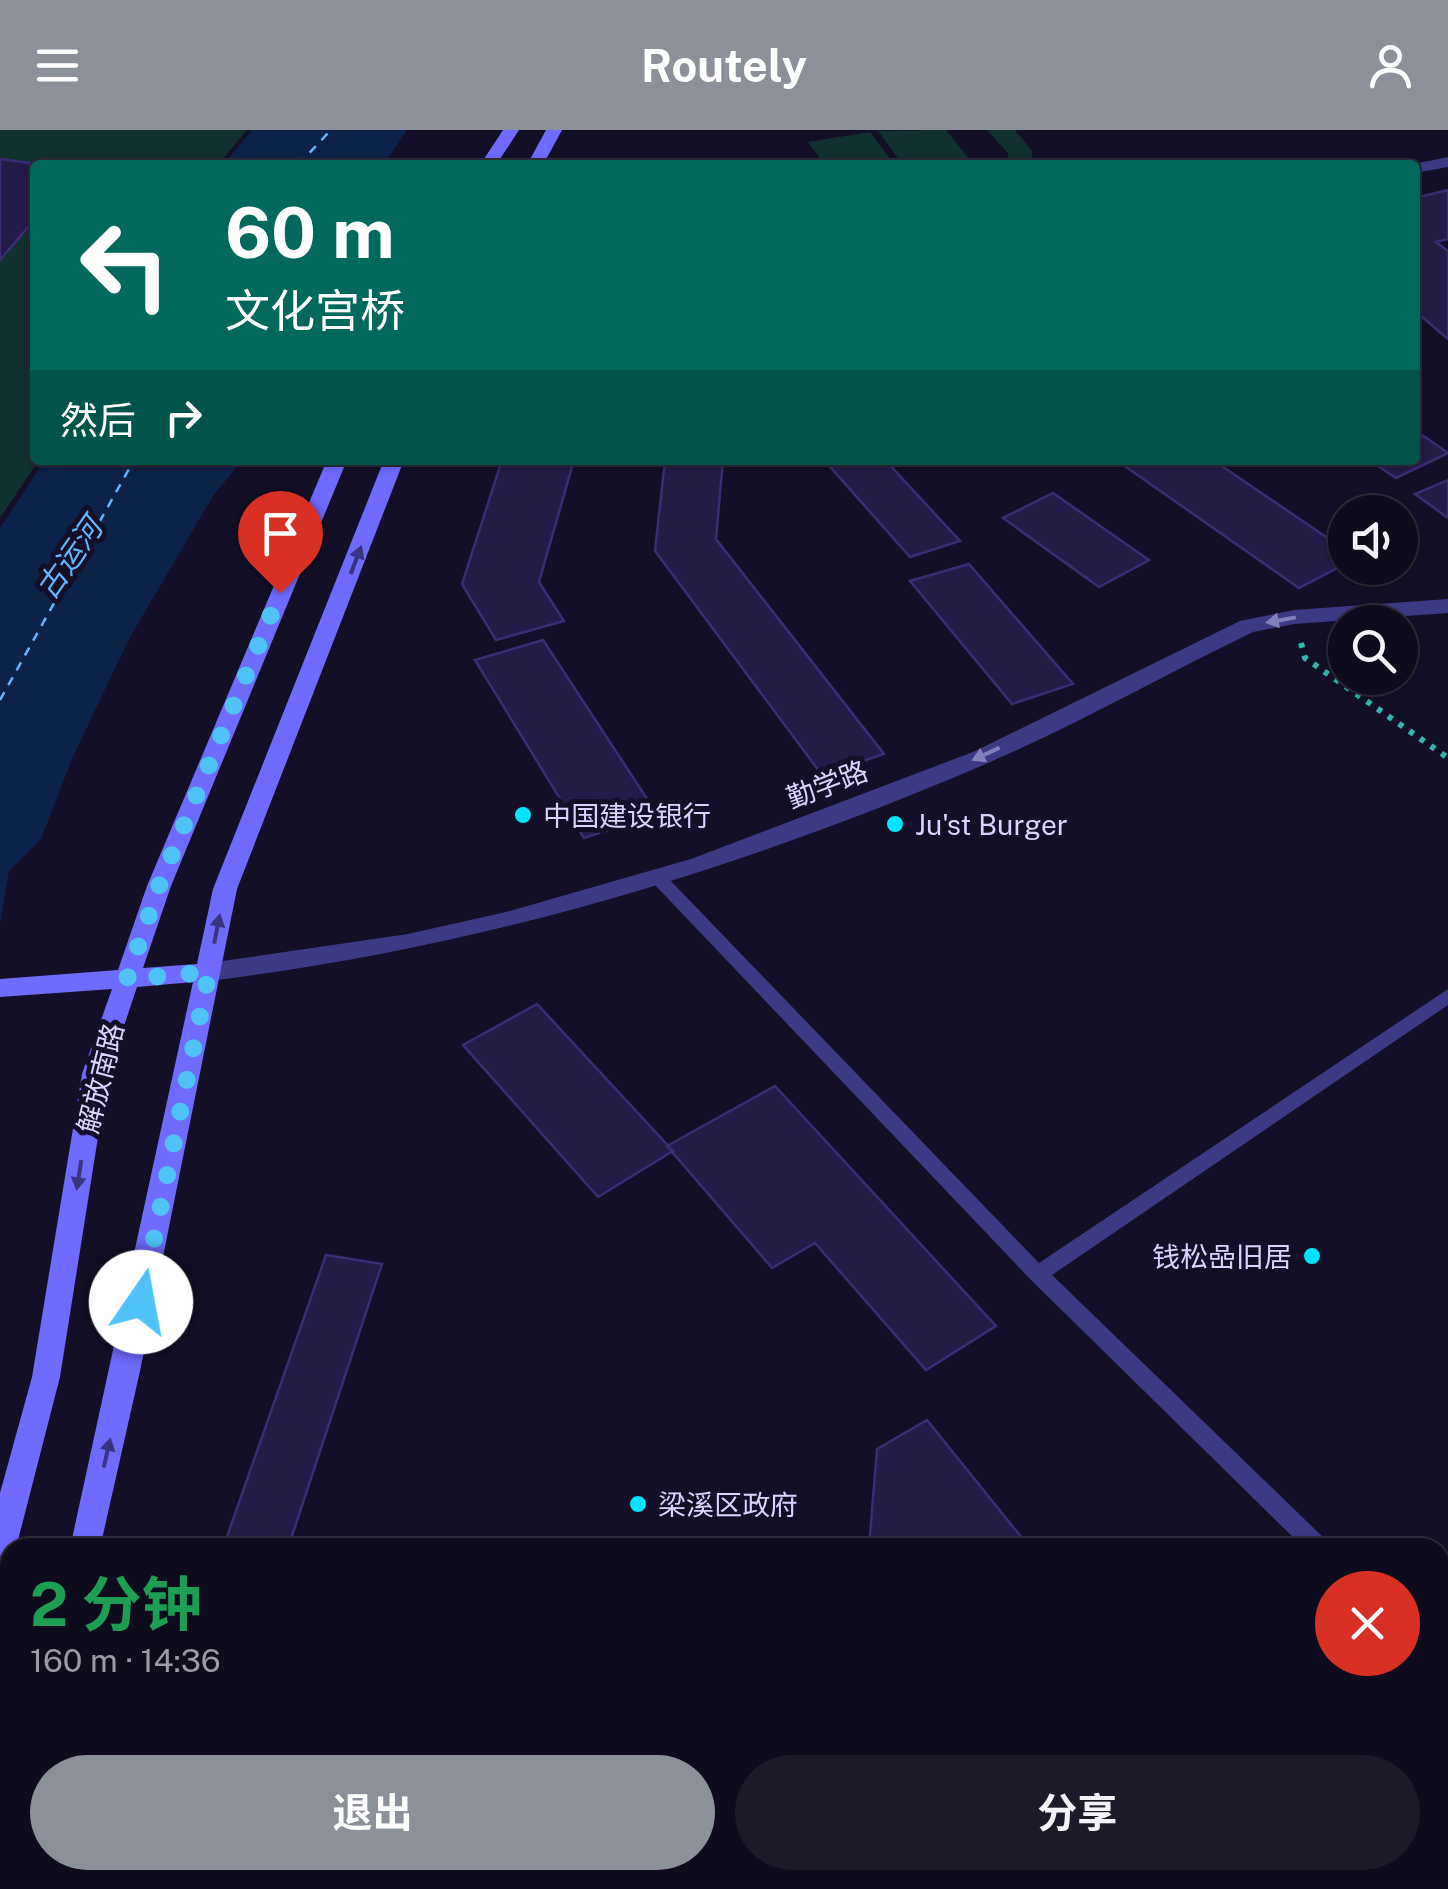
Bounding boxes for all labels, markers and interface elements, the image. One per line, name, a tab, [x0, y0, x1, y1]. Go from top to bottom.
icon: menu	[30, 38, 85, 93]
icon: person	[1363, 38, 1418, 93]
text: Routely	[641, 39, 807, 92]
text: 60 m	[225, 191, 395, 274]
icon: left	[60, 200, 190, 330]
text: 文化宫桥	[225, 284, 405, 337]
icon: right	[156, 390, 211, 445]
text: 然后	[60, 398, 136, 443]
pin	[238, 491, 323, 594]
map controls	[1328, 495, 1418, 695]
button: sound	[1328, 495, 1418, 585]
icon: arrive	[253, 506, 308, 561]
water label: 古运河	[28, 507, 112, 605]
one-way arrow	[348, 544, 364, 574]
button: search	[1328, 605, 1418, 695]
one-way arrow	[1265, 613, 1296, 628]
one-way arrow	[972, 745, 1001, 762]
street label: 勤学路	[782, 754, 872, 814]
place label: 中国建设银行	[543, 799, 711, 832]
marker: 中国建设银行	[512, 804, 534, 826]
place label: Ju'st Burger	[915, 808, 1068, 841]
marker: Ju'st Burger	[884, 813, 906, 835]
one-way arrow	[210, 913, 226, 944]
street label: 解放南路	[70, 1020, 130, 1136]
one-way arrow	[70, 1160, 86, 1191]
place label: 钱松喦旧居	[1152, 1240, 1292, 1273]
marker: 钱松喦旧居	[1301, 1245, 1323, 1267]
position arrow	[89, 1250, 193, 1354]
one-way arrow	[100, 1437, 115, 1468]
place label: 梁溪区政府	[658, 1488, 798, 1521]
marker: 梁溪区政府	[627, 1493, 649, 1515]
text: 2 分钟	[30, 1569, 202, 1640]
button: close	[1315, 1571, 1420, 1676]
text: 160 m · 14:36	[30, 1642, 221, 1679]
button: 退出	[30, 1755, 715, 1870]
button: 分享	[735, 1755, 1420, 1870]

